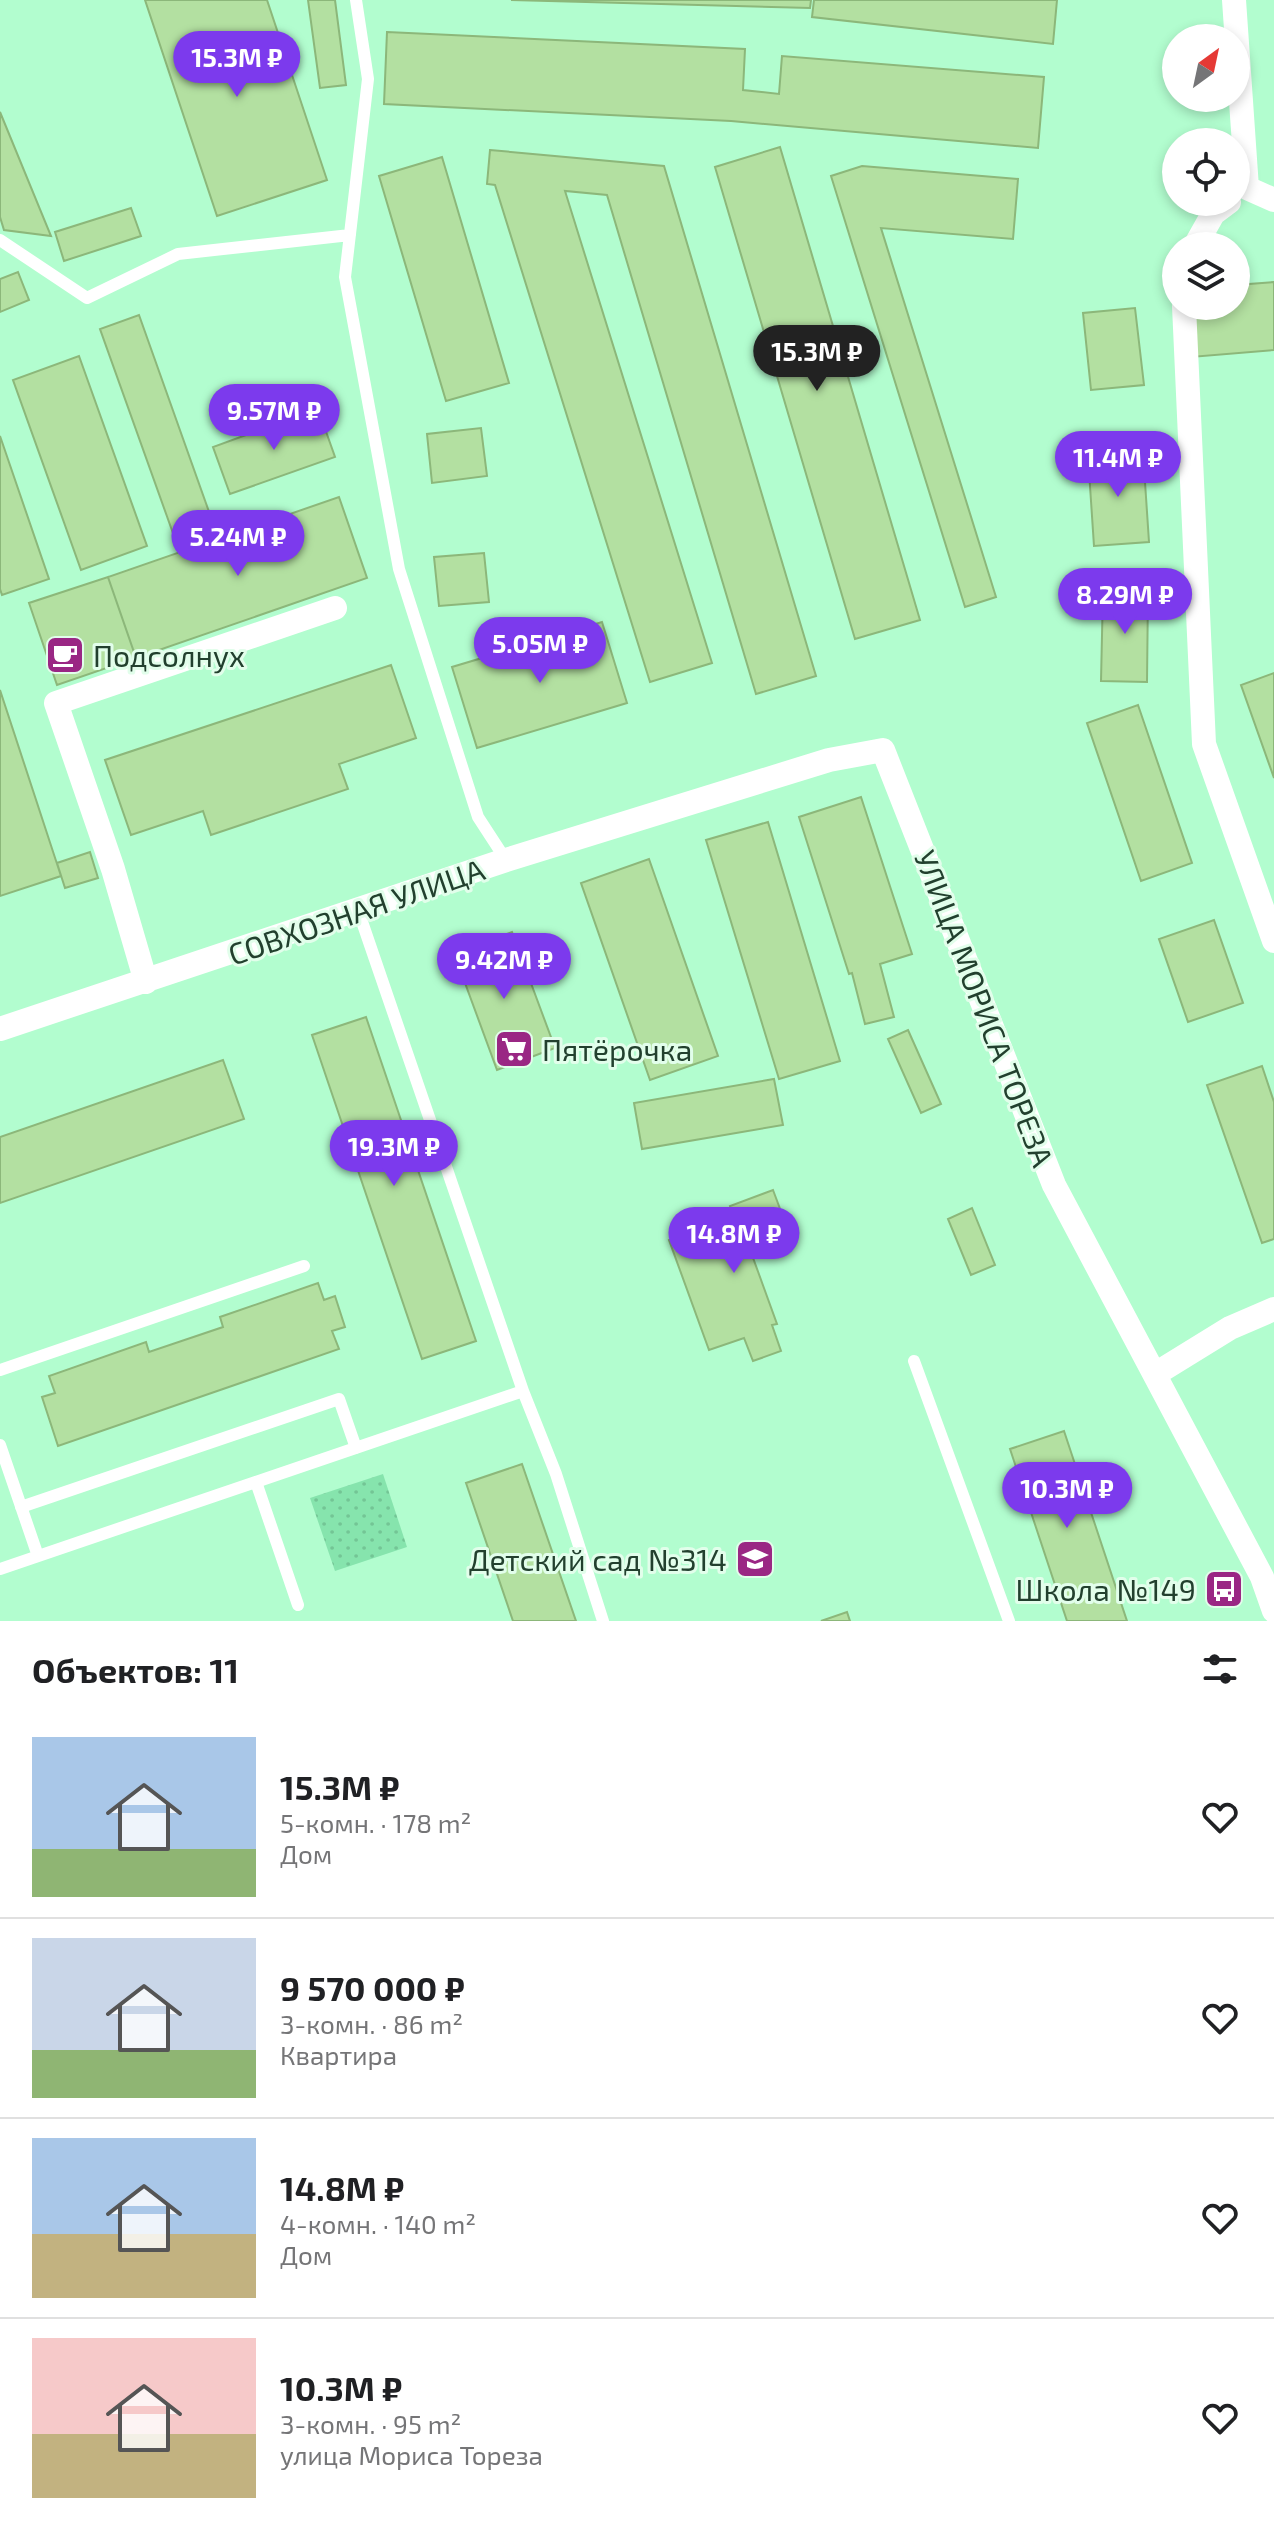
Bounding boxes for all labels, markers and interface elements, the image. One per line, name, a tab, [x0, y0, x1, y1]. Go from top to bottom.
north arrow	[1162, 24, 1250, 112]
map controls	[1162, 24, 1250, 320]
pin: 15.3M ₽	[163, 31, 311, 99]
text: 15.3M ₽	[191, 41, 283, 72]
button: locate	[1162, 128, 1250, 216]
button: layers	[1162, 232, 1250, 320]
pin: 15.3M ₽	[743, 325, 891, 393]
text: 15.3M ₽	[771, 335, 863, 366]
pin: 9.57M ₽	[200, 384, 348, 452]
text: 9.57M ₽	[227, 394, 321, 425]
pin: 11.4M ₽	[1044, 431, 1192, 499]
text: 11.4M ₽	[1073, 441, 1163, 472]
pin: 5.24M ₽	[164, 510, 312, 578]
text: 5.24M ₽	[189, 520, 287, 551]
pin: 8.29M ₽	[1051, 568, 1199, 636]
text: 8.29M ₽	[1076, 578, 1174, 609]
pin: 5.05M ₽	[466, 617, 614, 685]
text: 5.05M ₽	[492, 627, 588, 658]
cafe icon: Подсолнух	[44, 634, 86, 676]
place label: Подсолнух	[93, 637, 245, 674]
street label: УЛИЦА МОРИСА ТОРЕЗА	[908, 845, 1062, 1172]
street label: СОВХОЗНАЯ УЛИЦА	[223, 850, 489, 972]
pin: 9.42M ₽	[430, 933, 578, 1001]
text: 9.42M ₽	[455, 943, 553, 974]
supermarket icon: Пятёрочка	[493, 1028, 535, 1070]
place label: Пятёрочка	[542, 1031, 692, 1067]
pin: 19.3M ₽	[320, 1120, 468, 1188]
text: 19.3M ₽	[348, 1130, 440, 1161]
pin: 14.8M ₽	[660, 1207, 808, 1275]
text: 14.8M ₽	[686, 1217, 782, 1248]
pin: 10.3M ₽	[993, 1462, 1141, 1530]
text: 10.3M ₽	[1020, 1472, 1114, 1503]
school or university icon: Детский сад №314	[734, 1538, 776, 1580]
place label: Детский сад №314	[469, 1541, 727, 1577]
bus stop icon: Школа №149	[1203, 1568, 1245, 1610]
place label: Школа №149	[1016, 1571, 1196, 1607]
icon: filters	[1198, 1647, 1242, 1691]
text: Объектов: 11	[32, 1649, 239, 1690]
text: 15.3M ₽	[280, 1766, 400, 1807]
icon: home	[96, 1769, 192, 1865]
icon: heart	[1198, 1795, 1242, 1839]
text: 5-комн. · 178 m²	[280, 1807, 471, 1838]
text: Дом	[280, 1838, 332, 1869]
text: 9 570 000 ₽	[280, 1967, 465, 2008]
icon: home	[96, 1970, 192, 2066]
icon: heart	[1198, 1996, 1242, 2040]
text: 3-комн. · 86 m²	[280, 2008, 463, 2039]
text: Квартира	[280, 2039, 397, 2070]
text: 14.8M ₽	[280, 2167, 404, 2208]
icon: home	[96, 2170, 192, 2266]
icon: heart	[1198, 2196, 1242, 2240]
text: 4-комн. · 140 m²	[280, 2208, 476, 2239]
text: Дом	[280, 2239, 332, 2270]
text: 10.3M ₽	[280, 2367, 402, 2408]
icon: home	[96, 2370, 192, 2466]
icon: heart	[1198, 2396, 1242, 2440]
text: 3-комн. · 95 m²	[280, 2408, 461, 2439]
text: улица Мориса Тореза	[280, 2439, 543, 2470]

